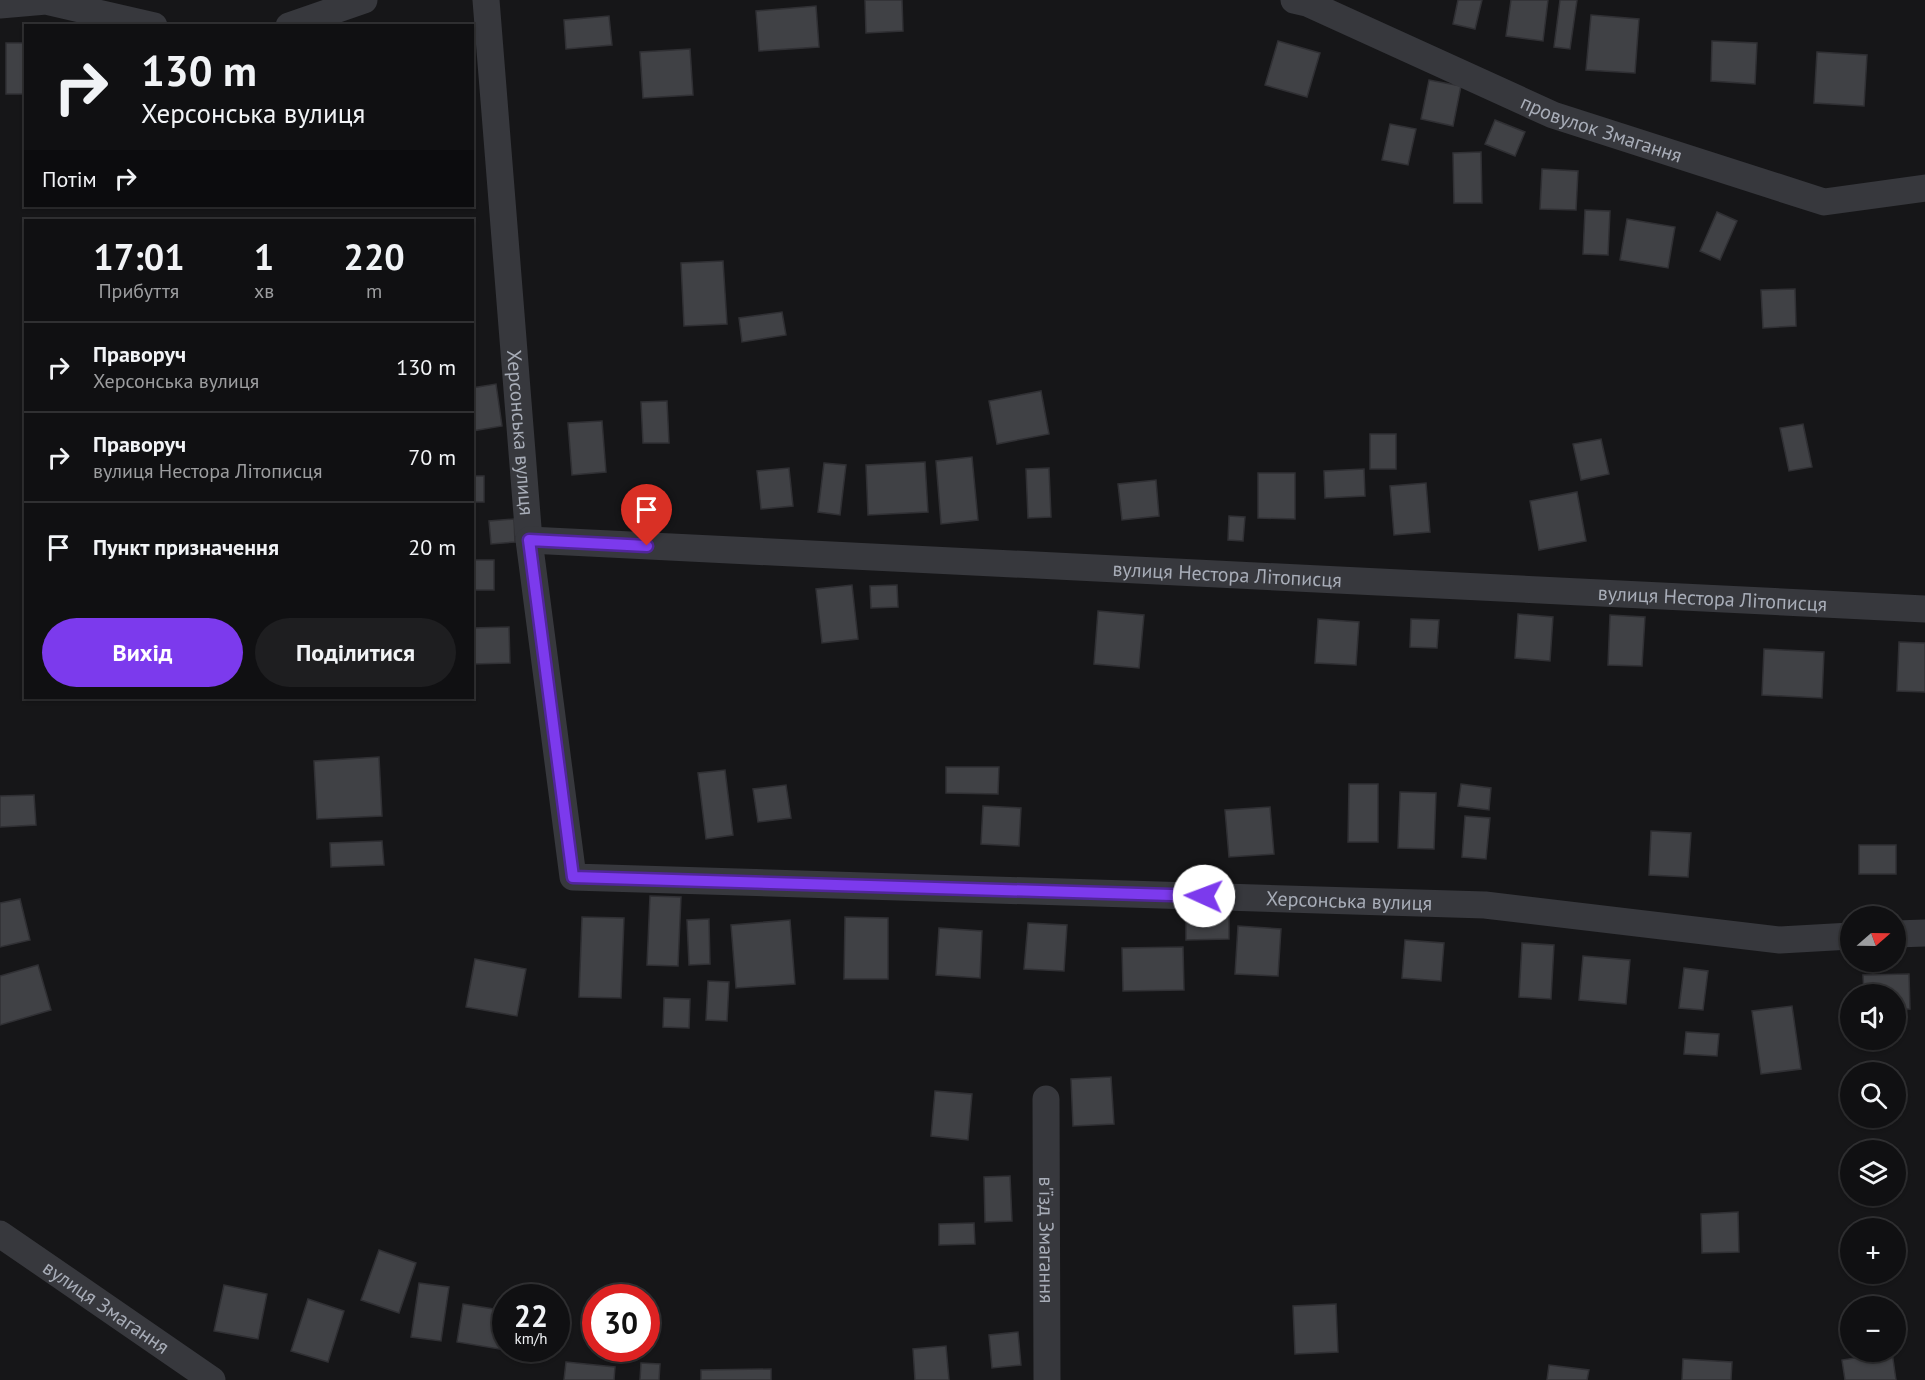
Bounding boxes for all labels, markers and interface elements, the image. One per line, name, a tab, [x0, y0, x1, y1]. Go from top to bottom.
text: 130 m	[141, 43, 257, 98]
icon: right	[42, 48, 120, 126]
street label: провулок Змагання	[1517, 89, 1685, 169]
text: Херсонська вулиця	[141, 96, 365, 130]
icon: right	[109, 162, 142, 195]
text: Потім	[42, 165, 97, 193]
text: 17:01	[93, 233, 185, 280]
text: 1	[254, 233, 274, 280]
text: 220	[343, 233, 405, 280]
text: Прибуття	[98, 278, 179, 304]
text: хв	[254, 278, 274, 304]
text: m	[366, 278, 382, 304]
text: Праворуч	[93, 340, 186, 368]
street label: Херсонська вулиця	[501, 349, 540, 517]
icon: right	[42, 351, 75, 384]
text: 130 m	[396, 353, 456, 381]
text: Херсонська вулиця	[93, 368, 259, 394]
text: Праворуч	[93, 430, 186, 458]
icon: right	[42, 441, 75, 474]
text: 70 m	[408, 443, 456, 471]
text: вулиця Нестора Літописця	[93, 458, 322, 484]
pin	[621, 484, 672, 546]
icon: arrive	[630, 493, 663, 526]
icon: arrive	[42, 531, 75, 564]
text: Пункт призначення	[93, 533, 279, 561]
text: 20 m	[408, 533, 456, 561]
street label: вулиця Нестора Літописця	[1112, 556, 1342, 593]
street label: вулиця Нестора Літописця	[1597, 580, 1828, 617]
button: Вихід	[42, 618, 243, 687]
button: Поділитися	[255, 618, 456, 687]
position arrow	[1172, 864, 1236, 928]
street label: Херсонська вулиця	[1266, 885, 1433, 916]
north arrow	[1840, 906, 1906, 972]
map controls	[1840, 906, 1906, 1362]
button: sound	[1840, 984, 1906, 1050]
button: search	[1840, 1062, 1906, 1128]
button: layers	[1840, 1140, 1906, 1206]
street label: в'їзд Змагання	[1033, 1176, 1060, 1304]
button: +	[1840, 1218, 1906, 1284]
street label: вулиця Змагання	[38, 1255, 175, 1360]
speed limit sign: 30	[582, 1284, 660, 1362]
text: 22	[514, 1296, 548, 1335]
button: −	[1840, 1296, 1906, 1362]
text: km/h	[515, 1329, 547, 1348]

